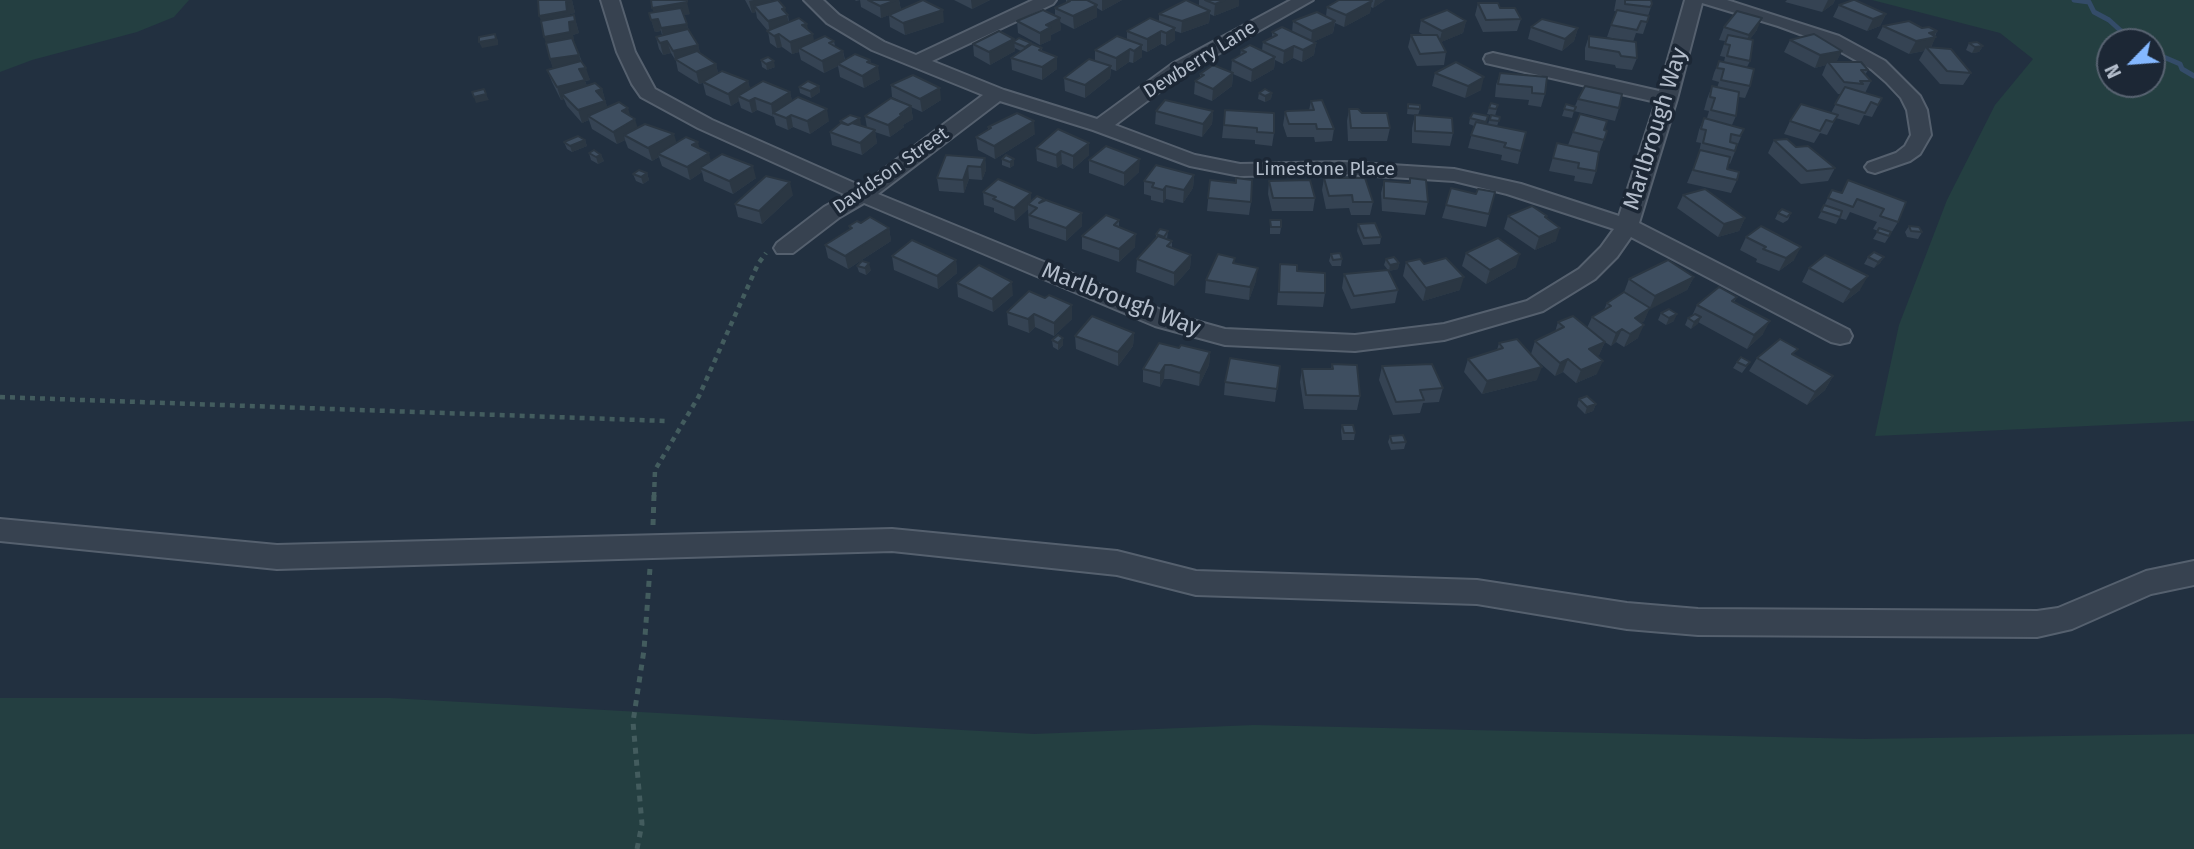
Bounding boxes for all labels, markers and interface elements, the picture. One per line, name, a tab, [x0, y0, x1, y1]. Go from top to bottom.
street label: Dewberry Lane	[1140, 16, 1260, 104]
north arrow	[2096, 28, 2166, 98]
street label: Marlbrough Way	[1618, 45, 1694, 213]
text: N	[2100, 61, 2126, 82]
street label: Davidson Street	[829, 123, 953, 219]
street label: Limestone Place	[1255, 159, 1395, 181]
street label: Marlbrough Way	[1038, 257, 1204, 343]

